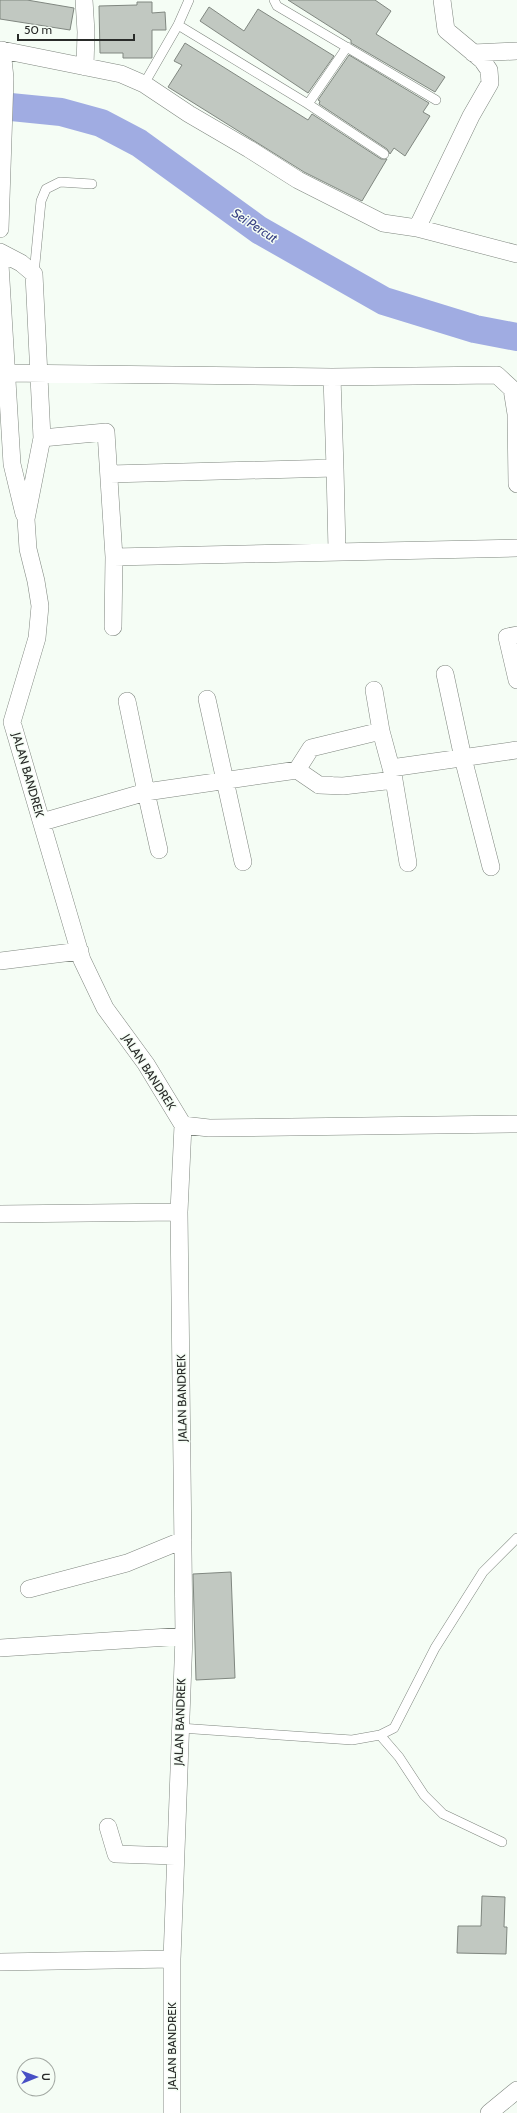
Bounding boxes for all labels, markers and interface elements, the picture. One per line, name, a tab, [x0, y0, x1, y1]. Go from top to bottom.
scale bar	[18, 16, 134, 42]
text: 50 m	[24, 22, 52, 37]
water label: Sei Percut	[229, 204, 282, 246]
street label: JALAN BANDREK	[9, 730, 48, 819]
street label: JALAN BANDREK	[119, 1030, 180, 1113]
street label: JALAN BANDREK	[173, 1354, 190, 1443]
street label: JALAN BANDREK	[170, 1678, 189, 1767]
street label: JALAN BANDREK	[164, 2002, 179, 2091]
north arrow	[16, 2057, 56, 2097]
text: U	[39, 2073, 53, 2081]

